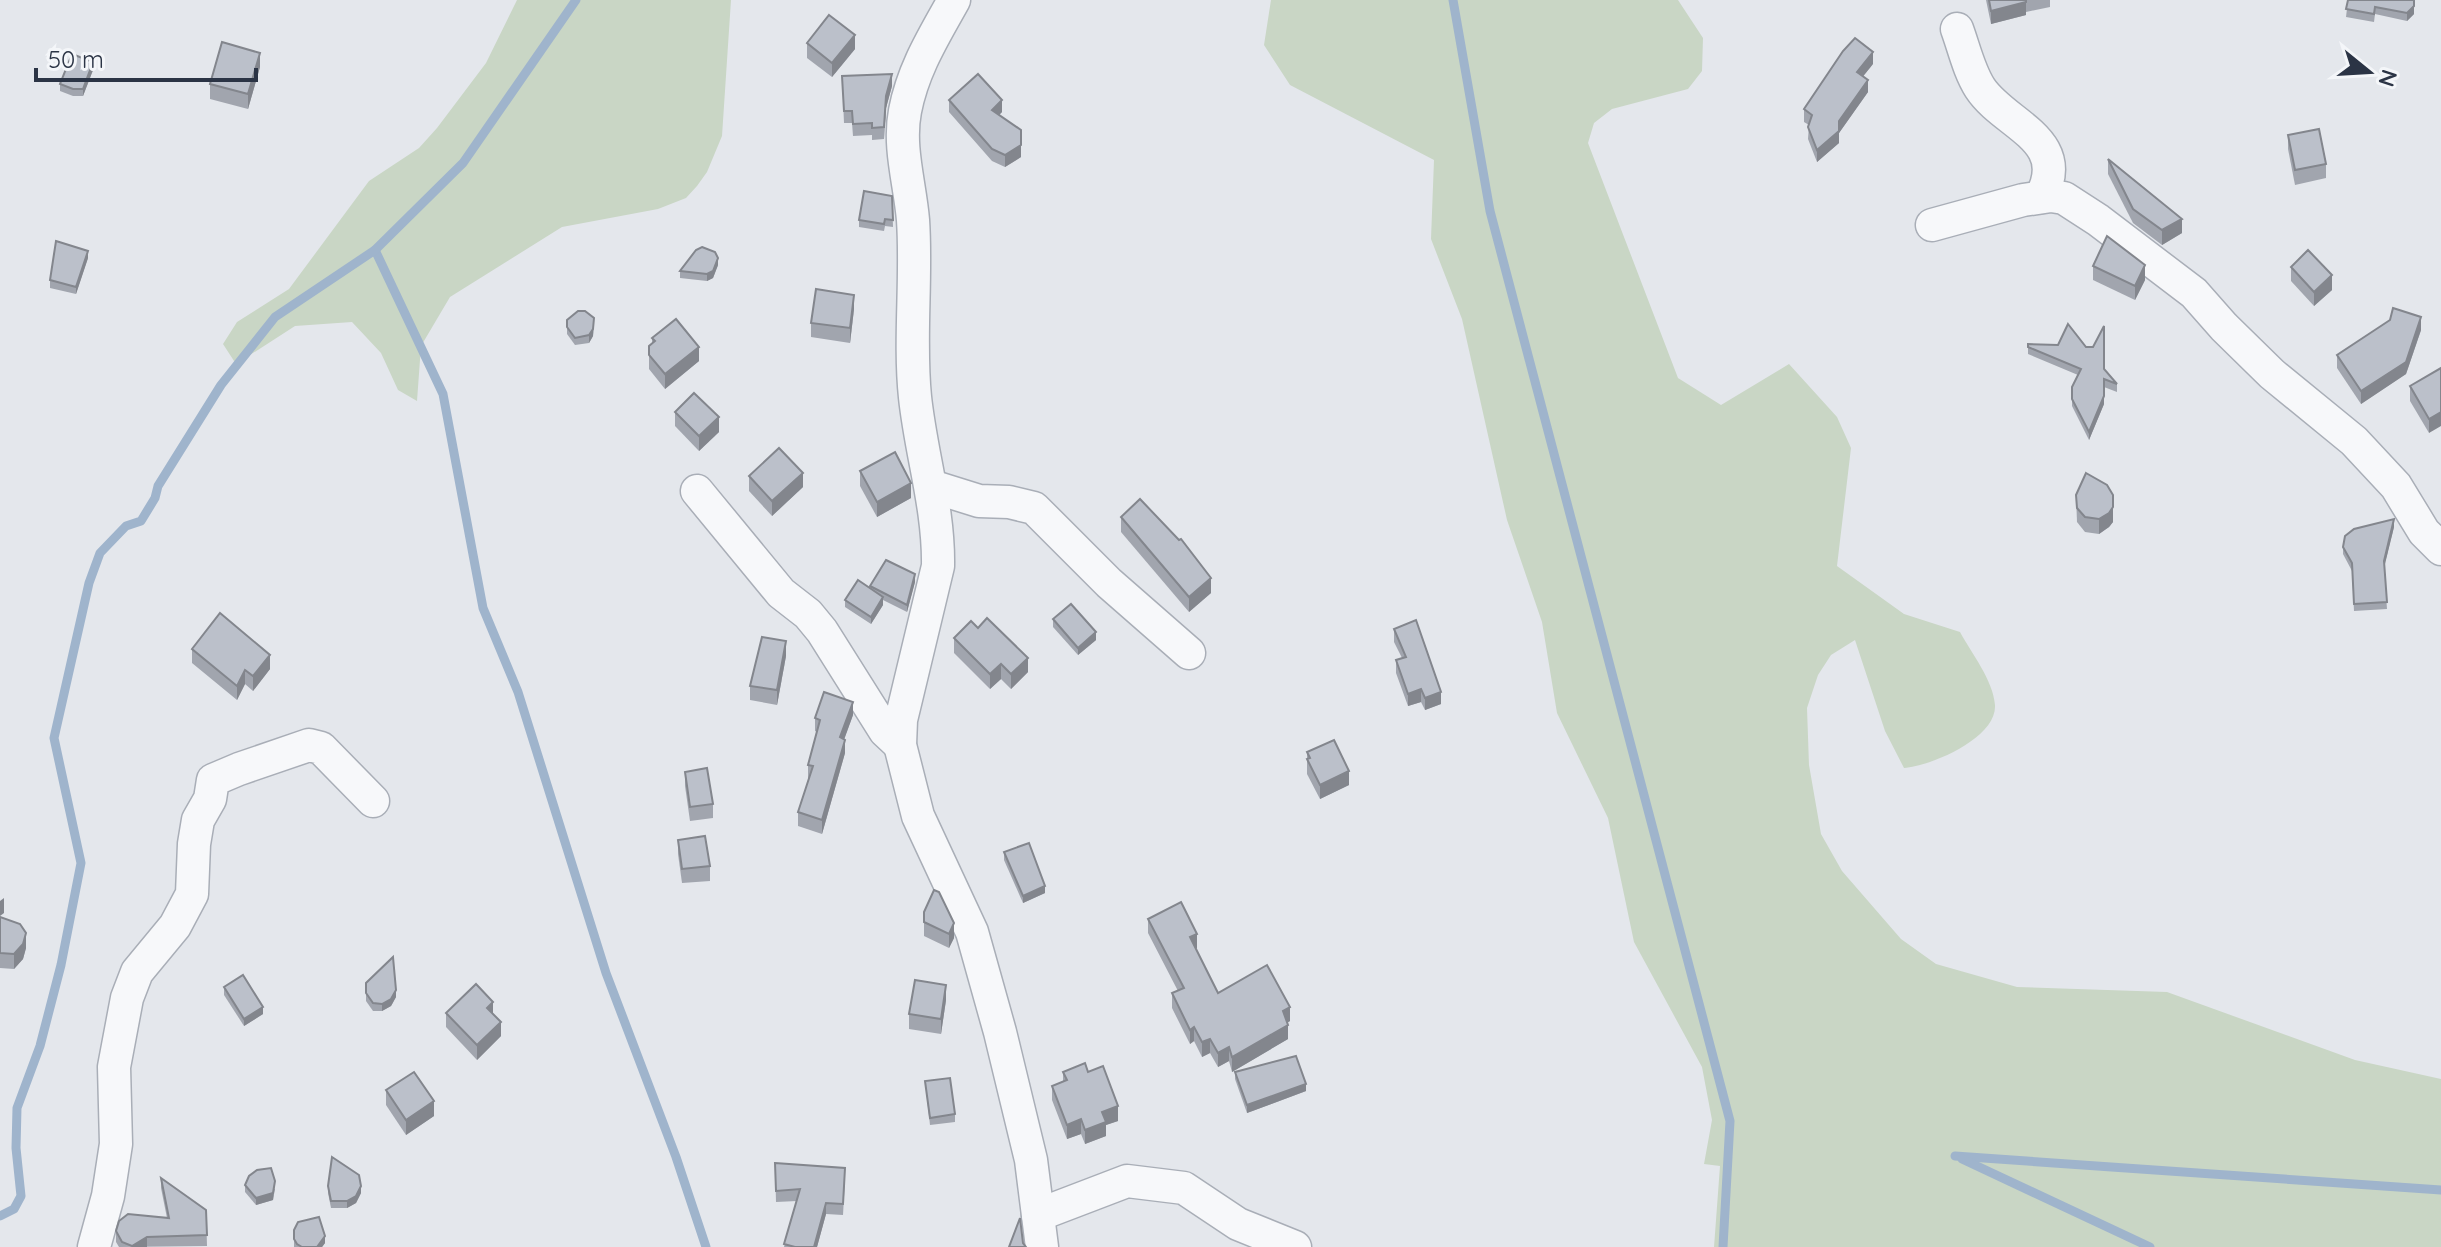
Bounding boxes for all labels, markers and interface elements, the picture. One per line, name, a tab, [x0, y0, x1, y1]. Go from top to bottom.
scale bar	[36, 32, 256, 82]
north arrow	[2329, 32, 2409, 112]
text: 50 m	[48, 44, 104, 74]
text: N	[2372, 66, 2404, 90]

